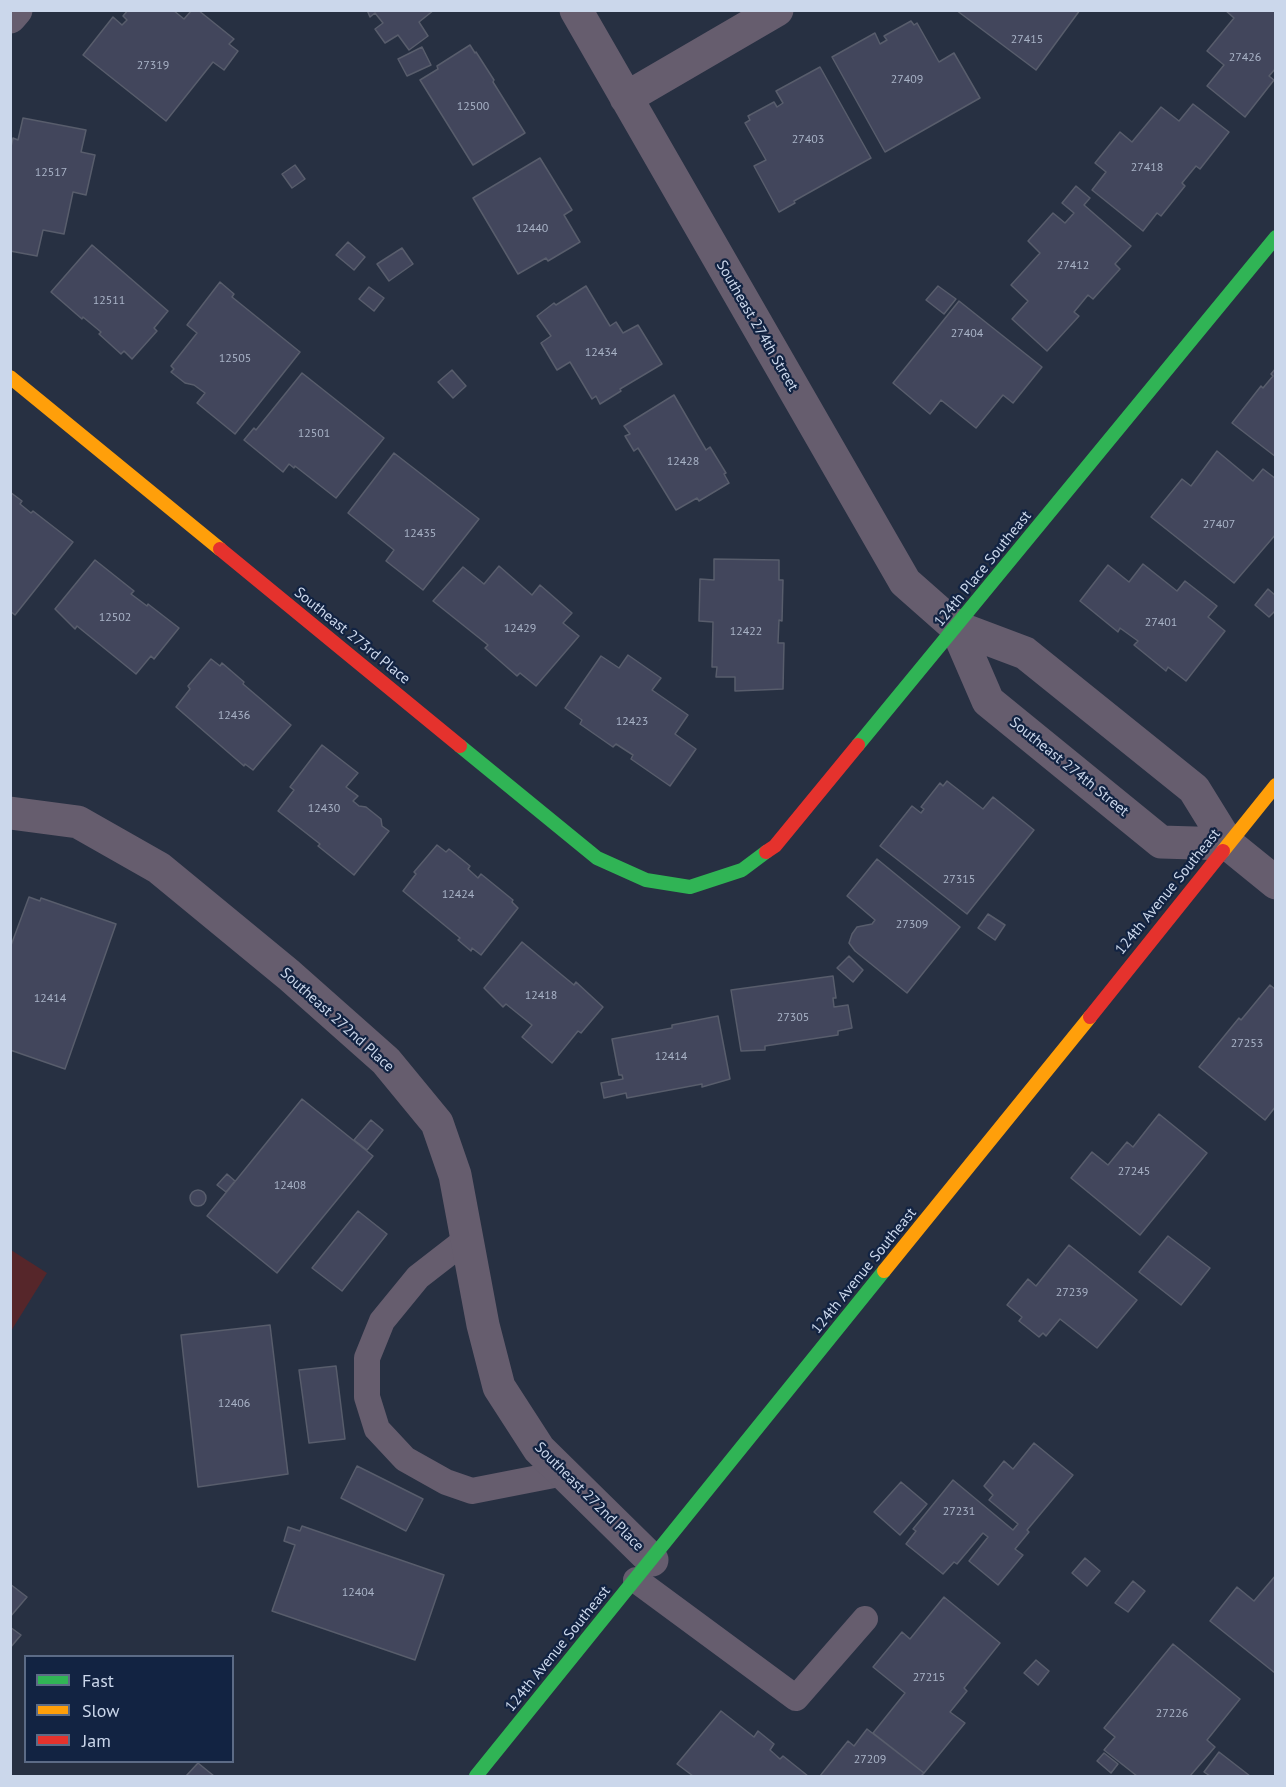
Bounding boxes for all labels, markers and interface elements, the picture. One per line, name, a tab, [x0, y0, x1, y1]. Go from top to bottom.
house number: 27415	[1011, 33, 1043, 47]
house number: 27426	[1229, 51, 1261, 65]
house number: 27319	[137, 59, 169, 73]
house number: 27409	[891, 73, 923, 87]
house number: 12500	[457, 100, 489, 114]
house number: 27403	[792, 133, 824, 147]
house number: 27418	[1131, 161, 1163, 175]
house number: 12517	[35, 166, 67, 180]
house number: 12440	[516, 222, 548, 236]
street label: Southeast 274th Street	[712, 257, 802, 395]
house number: 27412	[1057, 259, 1089, 273]
house number: 12511	[93, 294, 125, 308]
house number: 27404	[951, 327, 983, 341]
house number: 12434	[585, 346, 617, 360]
house number: 12505	[219, 352, 251, 366]
house number: 12501	[298, 427, 330, 441]
house number: 12428	[667, 455, 699, 469]
street label: 124th Place Southeast	[931, 507, 1035, 631]
house number: 27407	[1203, 518, 1235, 532]
house number: 12435	[404, 527, 436, 541]
street label: Southeast 273rd Place	[290, 584, 414, 688]
house number: 12502	[99, 611, 131, 625]
house number: 27401	[1145, 616, 1177, 630]
house number: 12429	[504, 622, 536, 636]
house number: 12422	[730, 625, 762, 639]
house number: 12436	[218, 709, 250, 723]
street label: Southeast 274th Street	[1006, 713, 1132, 821]
house number: 12423	[616, 715, 648, 729]
house number: 12430	[308, 802, 340, 816]
street label: 124th Avenue Southeast	[1112, 826, 1224, 958]
house number: 27315	[943, 873, 975, 887]
house number: 12424	[442, 888, 474, 902]
house number: 27309	[896, 918, 928, 932]
street label: Southeast 272nd Place	[276, 964, 398, 1076]
house number: 12418	[525, 989, 557, 1003]
house number: 12414	[34, 992, 66, 1006]
house number: 27305	[777, 1011, 809, 1025]
house number: 27253	[1231, 1037, 1263, 1051]
house number: 12414	[655, 1050, 687, 1064]
house number: 27245	[1118, 1165, 1150, 1179]
house number: 12408	[274, 1179, 306, 1193]
street label: 124th Avenue Southeast	[808, 1205, 920, 1337]
house number: 27239	[1056, 1286, 1088, 1300]
house number: 12406	[218, 1397, 250, 1411]
street label: Southeast 272nd Place	[531, 1439, 647, 1555]
house number: 27231	[943, 1505, 975, 1519]
street label: 124th Avenue Southeast	[502, 1583, 614, 1715]
house number: 12404	[342, 1586, 374, 1600]
legend	[24, 1655, 234, 1763]
text: Fast	[82, 1669, 114, 1692]
house number: 27215	[913, 1671, 945, 1685]
text: Slow	[82, 1699, 120, 1722]
house number: 27226	[1156, 1707, 1188, 1721]
text: Jam	[82, 1729, 111, 1752]
house number: 27209	[854, 1753, 886, 1767]

